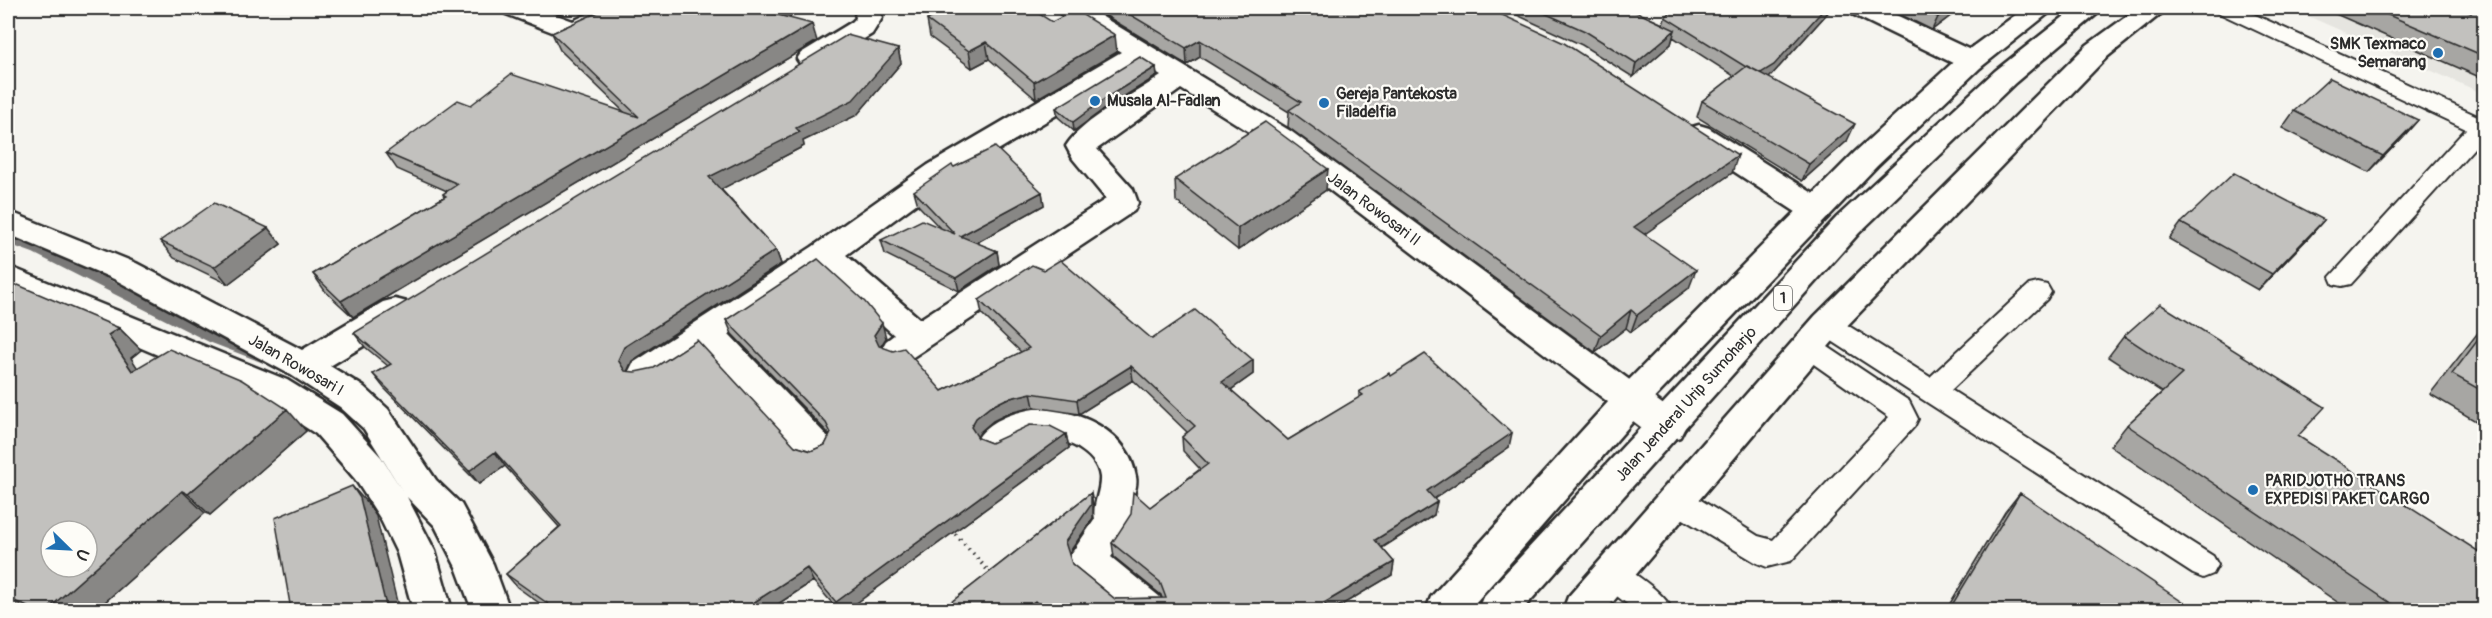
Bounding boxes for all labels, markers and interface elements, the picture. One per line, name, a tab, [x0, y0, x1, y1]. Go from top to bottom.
place label: SMK Texmaco Semarang	[2330, 34, 2426, 72]
marker: SMK Texmaco Semarang	[2431, 46, 2445, 60]
place label: Gereja Pantekosta Filadelfia	[1336, 84, 1458, 122]
place label: Musala Al-Fadlan	[1107, 91, 1221, 111]
marker: Musala Al-Fadlan	[1088, 94, 1102, 108]
marker: Gereja Pantekosta Filadelfia	[1317, 96, 1331, 110]
street label: Jalan Rowosari II	[1324, 168, 1424, 250]
road number: 1	[1774, 286, 1792, 310]
street label: Jalan Jenderal Urip Sumoharjo	[1611, 322, 1761, 486]
street label: Jalan Rowosari I	[245, 330, 347, 400]
place label: PARIDJOTHO TRANS EXPEDISI PAKET CARGO	[2265, 471, 2429, 509]
marker: PARIDJOTHO TRANS EXPEDISI PAKET CARGO	[2246, 483, 2260, 497]
north arrow	[39, 519, 99, 579]
text: U	[70, 546, 93, 564]

